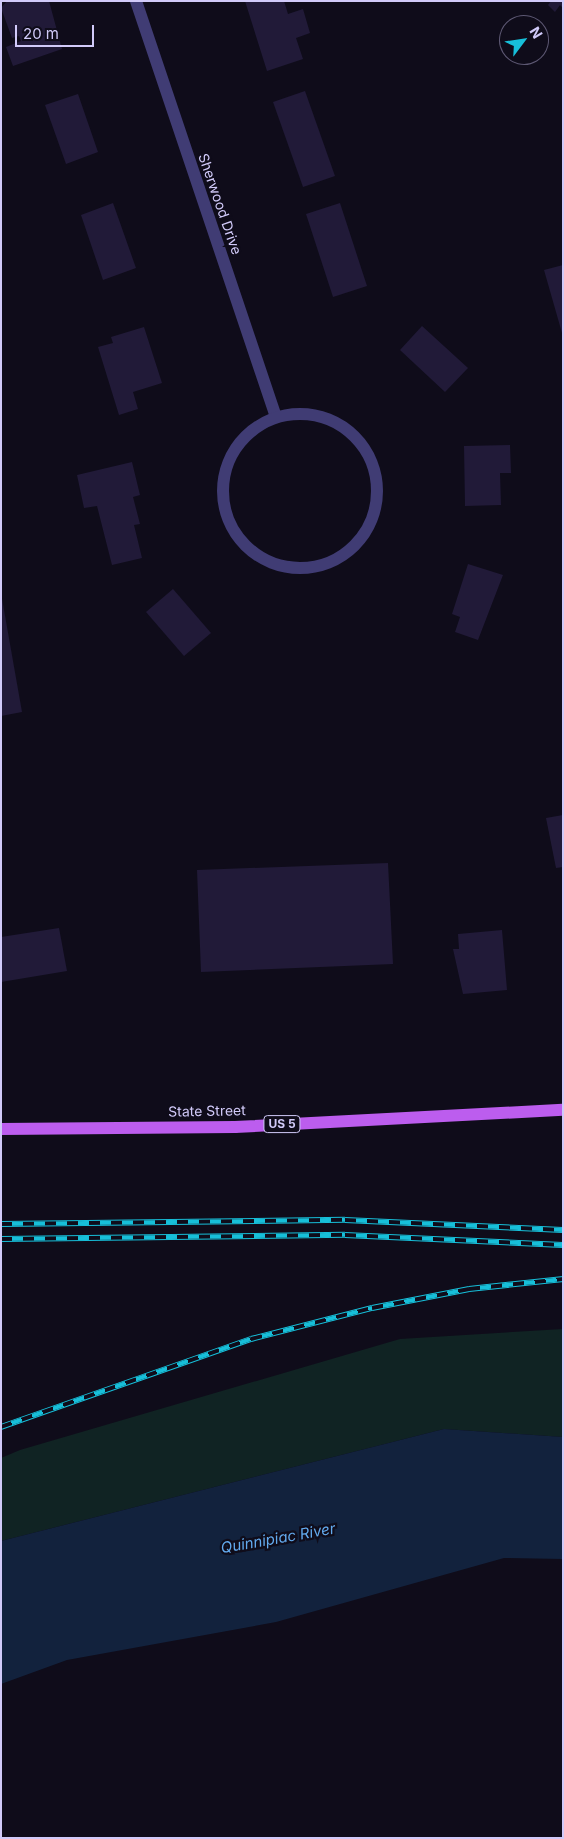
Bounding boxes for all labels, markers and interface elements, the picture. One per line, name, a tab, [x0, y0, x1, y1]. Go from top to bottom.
scale bar	[18, 15, 96, 47]
north arrow	[499, 15, 549, 65]
text: 20 m	[23, 24, 59, 43]
text: N	[526, 24, 546, 41]
street label: Sherwood Drive	[195, 151, 245, 257]
street label: State Street	[168, 1102, 246, 1120]
road number: US 5	[263, 1114, 301, 1134]
water label: Quinnipiac River	[219, 1519, 337, 1557]

